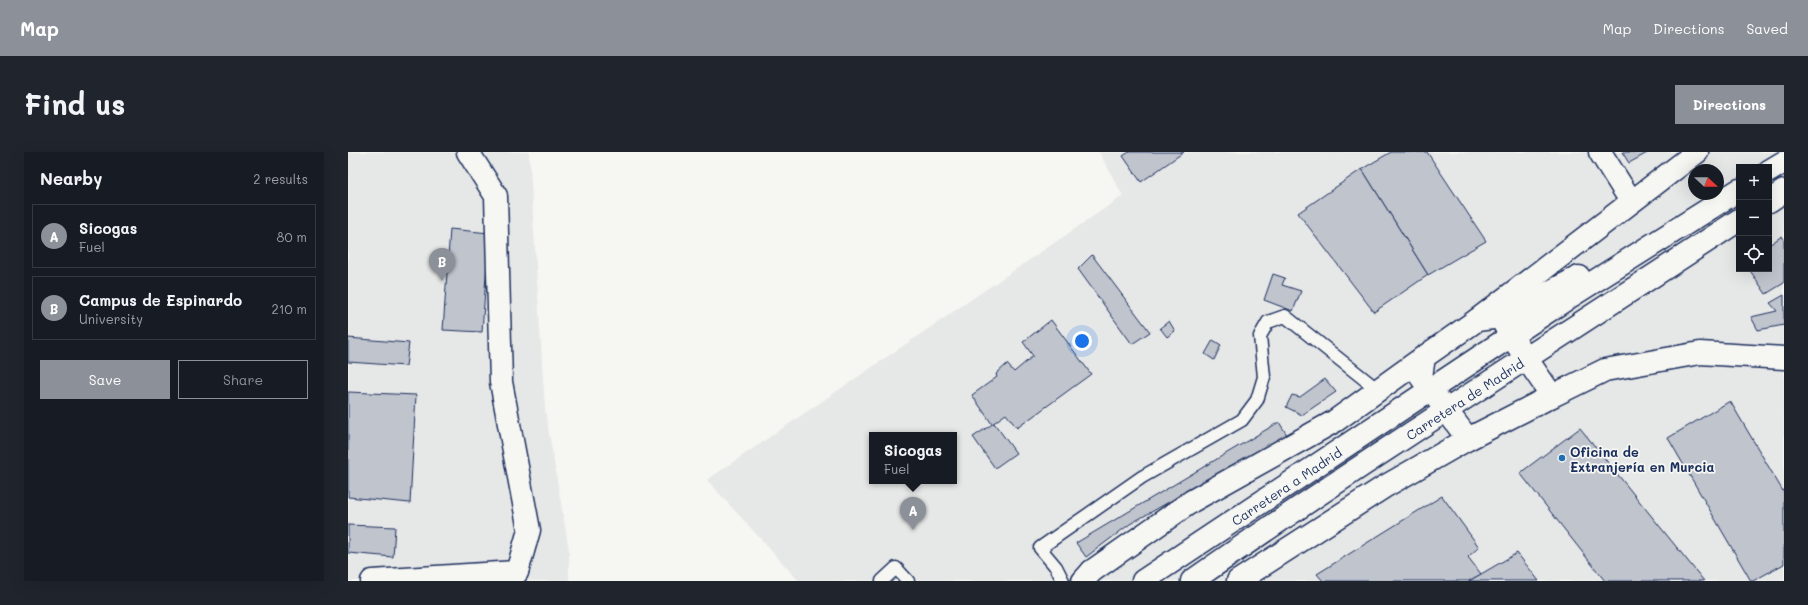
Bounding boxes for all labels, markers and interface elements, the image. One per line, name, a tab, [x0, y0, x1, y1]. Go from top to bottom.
text: Map	[20, 16, 59, 41]
text: Map	[1603, 19, 1631, 38]
text: Directions	[1653, 19, 1724, 38]
text: Saved	[1746, 19, 1788, 38]
button: Directions	[1675, 85, 1784, 124]
text: Find us	[24, 86, 125, 122]
north arrow	[1688, 164, 1724, 200]
map controls	[1736, 164, 1772, 272]
button: +	[1736, 164, 1772, 200]
text: Nearby	[40, 167, 102, 189]
text: 2 results	[253, 170, 308, 187]
button: −	[1736, 200, 1772, 236]
text: Sicogas	[79, 218, 137, 238]
text: A	[49, 228, 59, 245]
text: 80 m	[277, 228, 307, 245]
button: locate	[1736, 236, 1772, 272]
text: Fuel	[79, 238, 105, 255]
pin: B	[429, 248, 455, 281]
text: Campus de Espinardo	[79, 290, 242, 310]
text: B	[50, 300, 58, 317]
text: 210 m	[271, 300, 307, 317]
text: University	[79, 310, 143, 327]
your location	[1072, 331, 1092, 351]
street label: Carretera de Madrid	[1402, 354, 1527, 443]
button: Save	[40, 360, 170, 399]
button: Share	[178, 360, 308, 399]
popup	[869, 432, 957, 484]
text: Sicogas	[884, 440, 942, 460]
street label: Carretera a Madrid	[1228, 443, 1345, 528]
place label: Oficina de Extranjería en Murcia	[1570, 443, 1715, 475]
marker: Oficina de Extranjería en Murcia	[1557, 453, 1567, 463]
text: Fuel	[884, 460, 910, 477]
pin: A	[900, 497, 926, 530]

